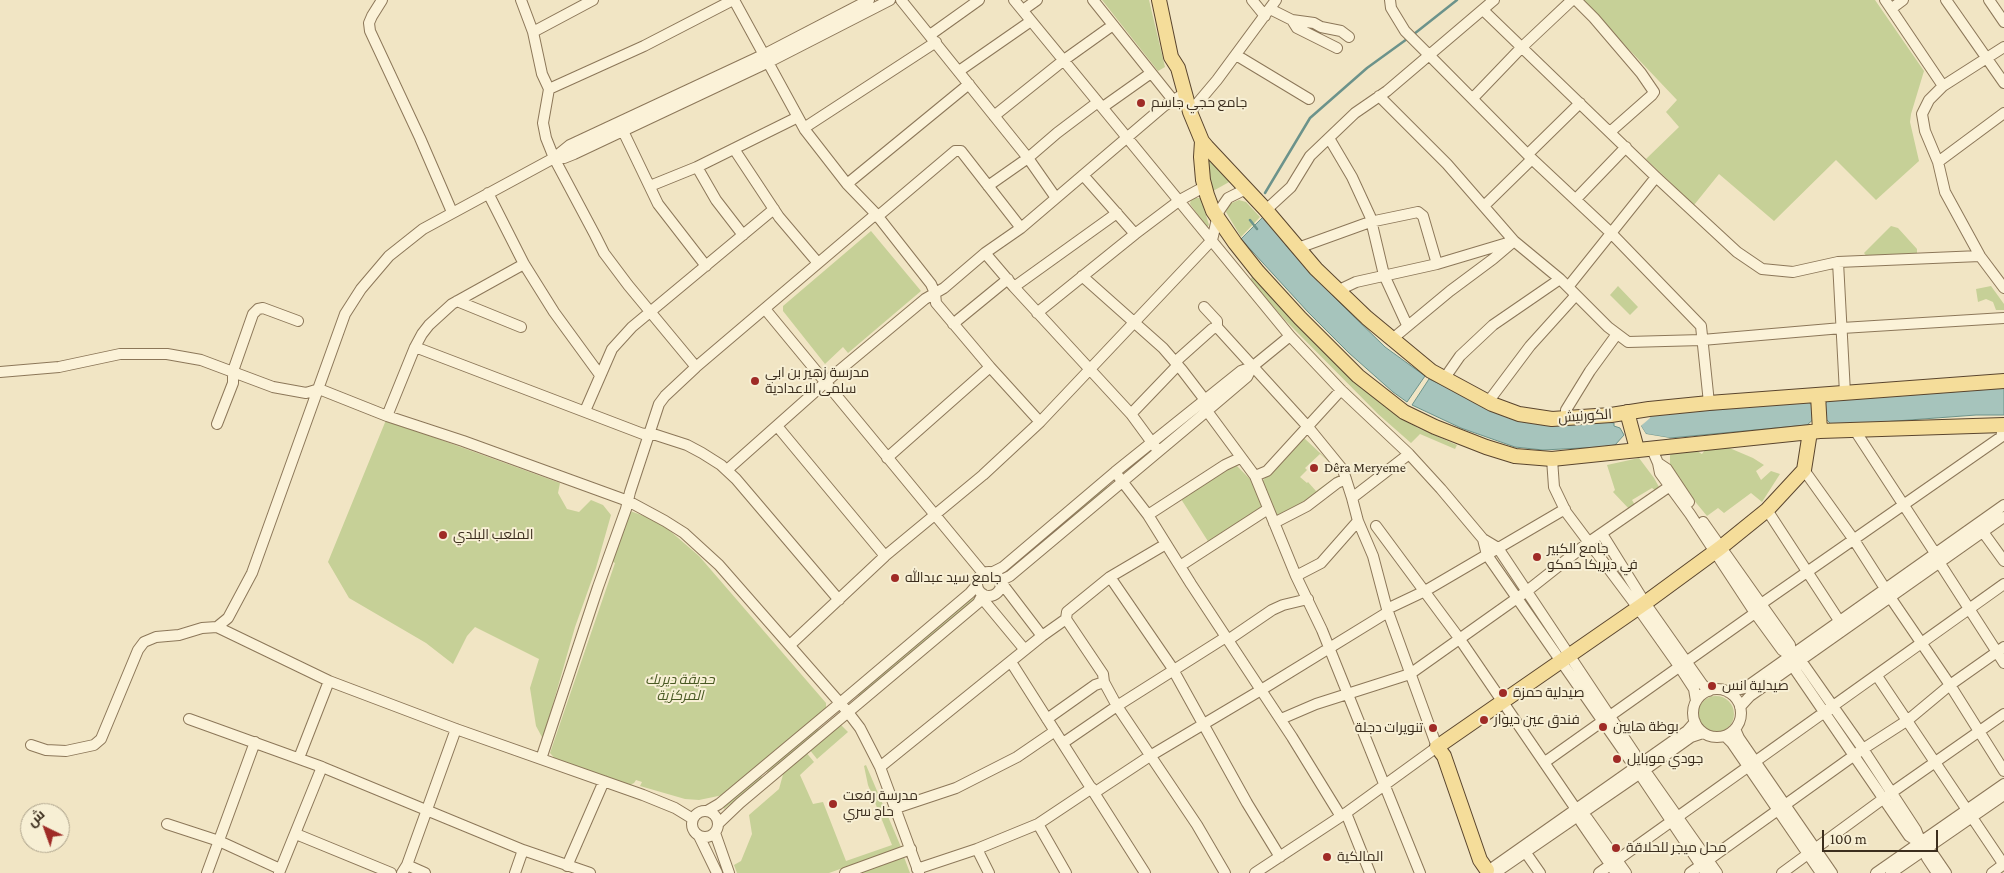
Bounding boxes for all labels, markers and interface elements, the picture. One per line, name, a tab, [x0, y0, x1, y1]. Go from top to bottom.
place label: جامع حجي جاسم	[1151, 95, 1247, 111]
marker: جامع حجي جاسم	[1135, 97, 1147, 109]
place label: مدرسة زهير بن ابي سلمى الاعدادية	[765, 365, 869, 398]
marker: مدرسة زهير بن ابي سلمى الاعدادية	[749, 375, 761, 387]
street label: الكورنيش	[1558, 406, 1612, 426]
place label: Dêra Meryeme	[1324, 460, 1406, 476]
marker: Dêra Meryeme	[1308, 462, 1320, 474]
place label: الملعب البلدي	[453, 527, 533, 543]
marker: الملعب البلدي	[437, 529, 449, 541]
place label: جامع الكبير في ديريكا حمكو	[1547, 541, 1638, 574]
marker: جامع الكبير في ديريكا حمكو	[1531, 551, 1543, 563]
place label: جامع سيد عبدالله	[905, 570, 1002, 586]
marker: جامع سيد عبدالله	[889, 572, 901, 584]
park label: حديقة ديريك المركزية	[645, 672, 715, 704]
place label: صيدلية انس	[1722, 678, 1789, 694]
marker: صيدلية انس	[1706, 680, 1718, 692]
place label: صيدلية حمزة	[1513, 685, 1584, 701]
marker: صيدلية حمزة	[1497, 687, 1509, 699]
place label: فندق عين ديوار	[1494, 712, 1580, 728]
marker: فندق عين ديوار	[1478, 714, 1490, 726]
place label: بوظة هايين	[1613, 719, 1679, 735]
place label: تنويرات دجلة	[1355, 720, 1423, 736]
marker: بوظة هايين	[1597, 721, 1609, 733]
marker: تنويرات دجلة	[1427, 722, 1439, 734]
place label: جودي موبايل	[1627, 751, 1703, 767]
marker: جودي موبايل	[1611, 753, 1623, 765]
place label: مدرسة رفعت حاج سري	[843, 788, 918, 820]
marker: مدرسة رفعت حاج سري	[827, 798, 839, 810]
north arrow	[20, 803, 70, 853]
text: ش	[24, 806, 48, 830]
scale bar	[1824, 820, 1940, 852]
text: 100 m	[1830, 831, 1867, 847]
place label: محل ميجر للحلاقة	[1626, 840, 1727, 856]
marker: محل ميجر للحلاقة	[1610, 842, 1622, 854]
place label: المالكية	[1337, 849, 1383, 865]
marker: المالكية	[1321, 851, 1333, 863]

